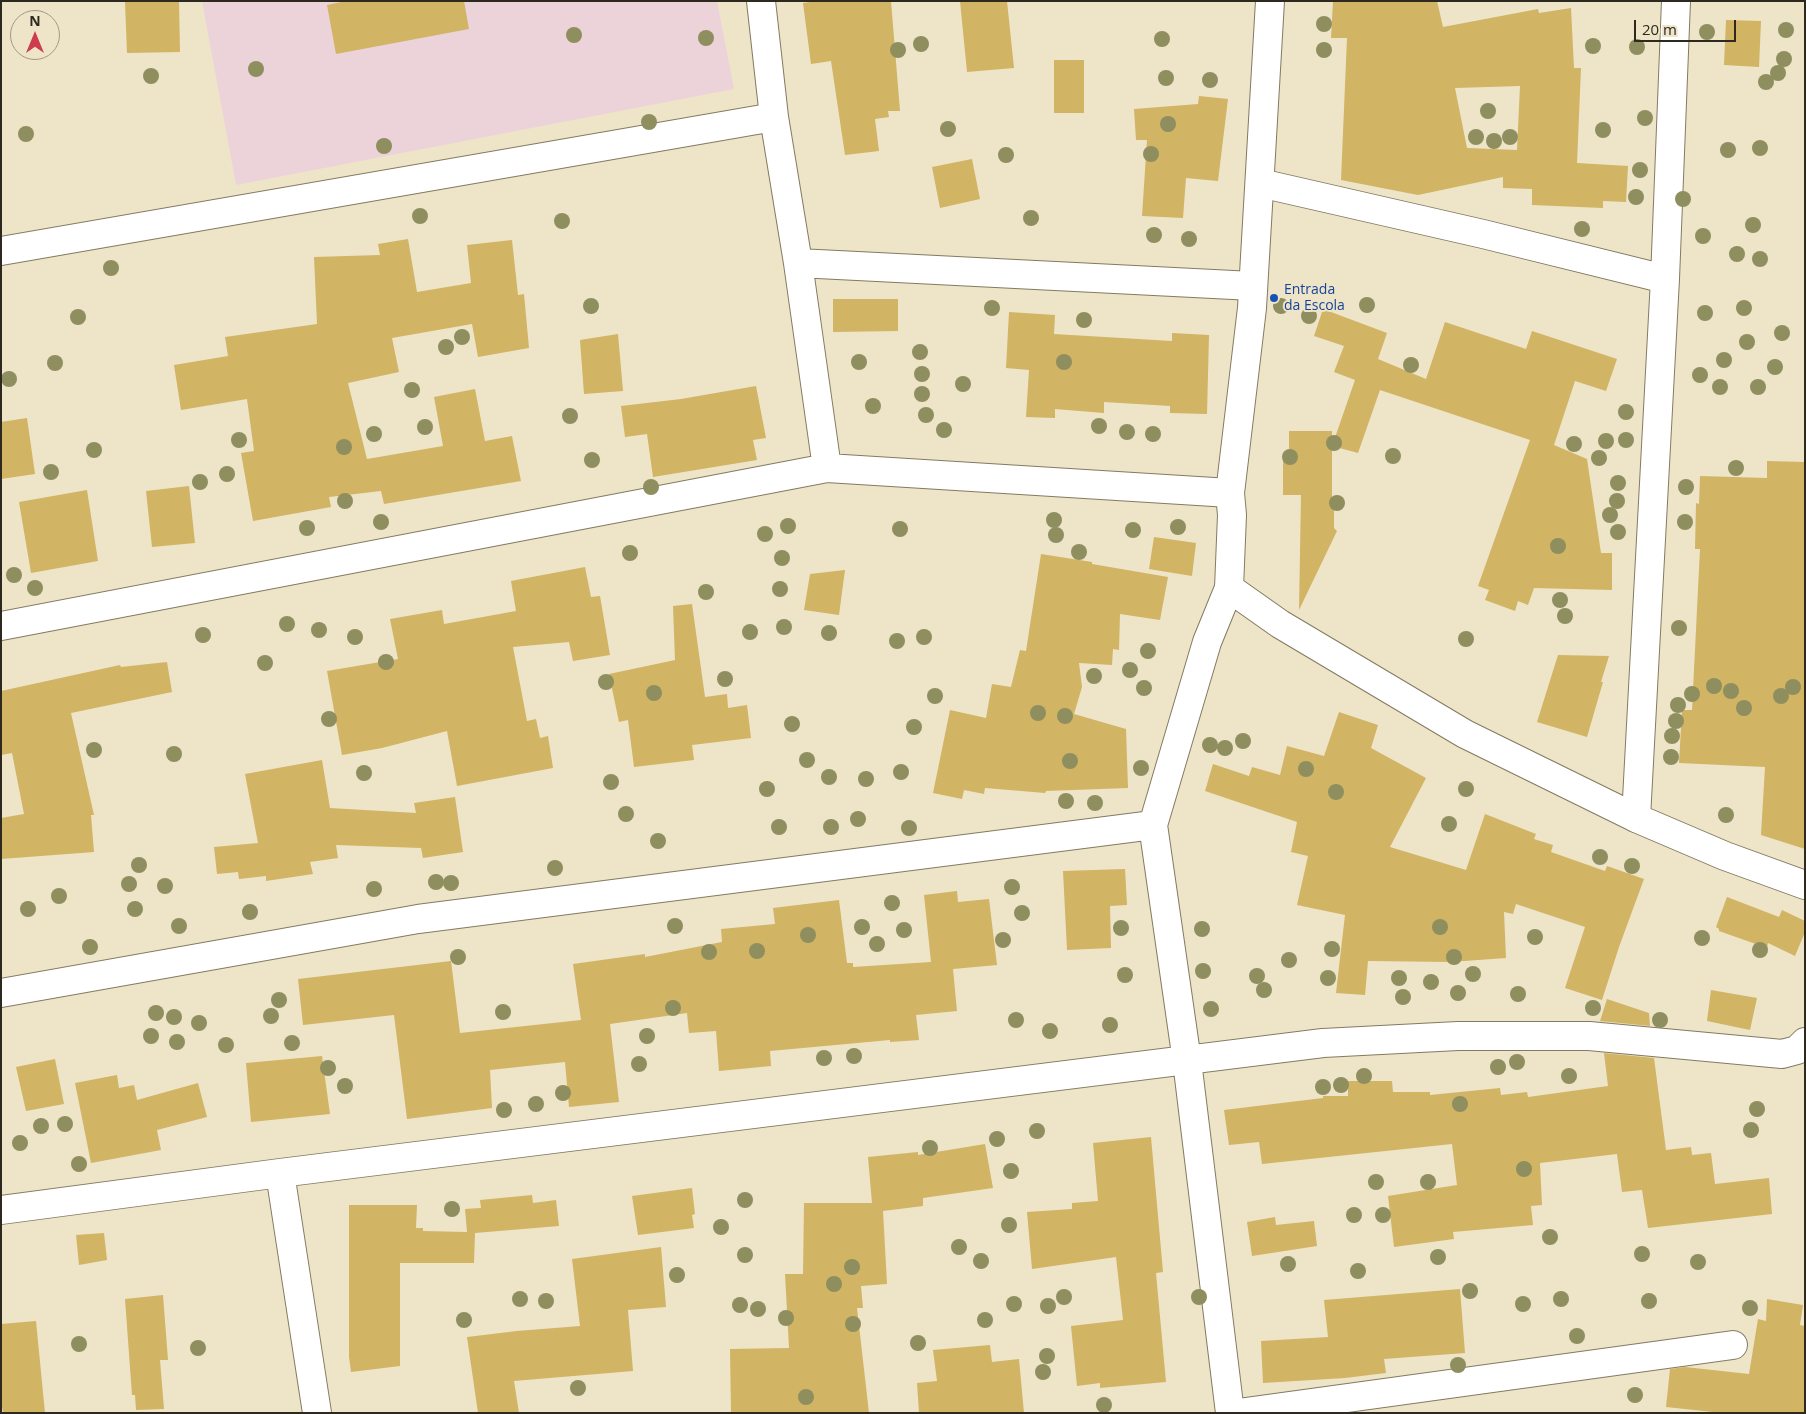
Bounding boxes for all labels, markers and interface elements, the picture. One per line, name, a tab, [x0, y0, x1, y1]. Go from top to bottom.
north arrow	[10, 10, 60, 60]
scale bar	[1636, 10, 1738, 42]
text: N	[29, 11, 41, 30]
text: 20 m	[1642, 19, 1677, 39]
place label: Entrada da Escola	[1284, 282, 1345, 314]
marker: Entrada da Escola	[1268, 292, 1280, 304]

